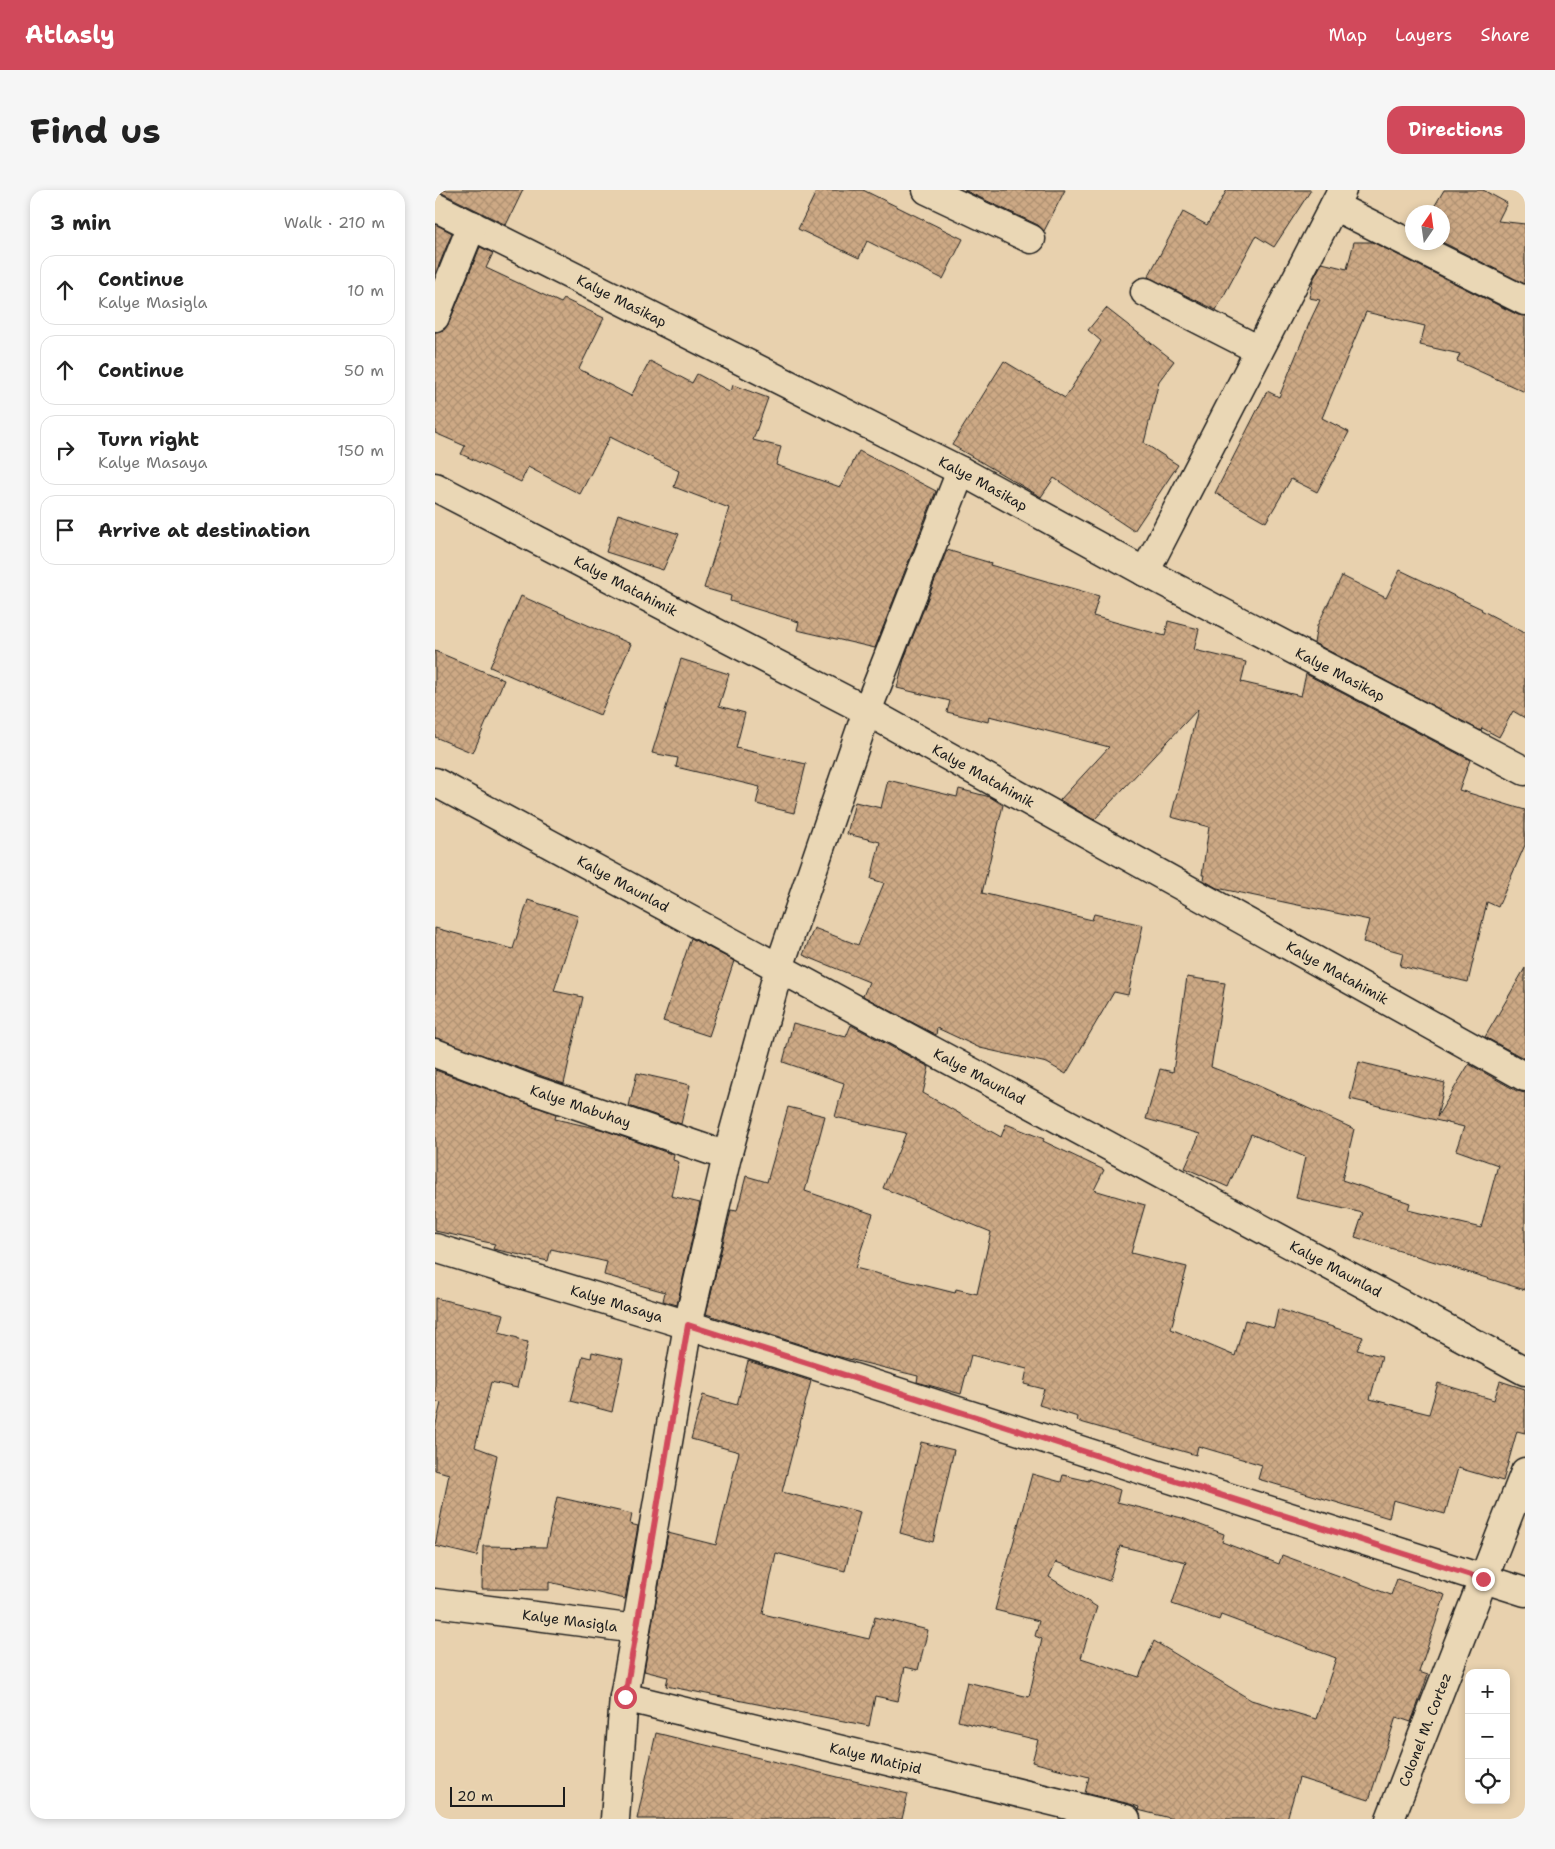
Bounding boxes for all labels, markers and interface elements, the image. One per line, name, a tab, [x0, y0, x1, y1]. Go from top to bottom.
text: Atlasly	[25, 19, 115, 51]
text: Map	[1329, 23, 1367, 47]
text: Layers	[1395, 23, 1452, 47]
text: Share	[1480, 23, 1530, 47]
button: Directions	[1387, 106, 1525, 154]
text: Find us	[30, 107, 161, 154]
north arrow	[1405, 205, 1450, 250]
text: 3 min	[50, 209, 111, 237]
text: Walk · 210 m	[284, 212, 385, 233]
text: Continue	[98, 267, 184, 292]
street label: Kalye Masikap	[574, 271, 670, 331]
icon: ahead	[51, 276, 79, 304]
text: 10 m	[347, 280, 384, 301]
text: Kalye Masigla	[98, 292, 208, 313]
icon: ahead	[51, 356, 79, 384]
text: Continue	[98, 358, 184, 383]
text: 50 m	[344, 360, 384, 381]
text: Turn right	[98, 427, 199, 452]
icon: right	[51, 436, 79, 464]
text: 150 m	[337, 440, 384, 461]
text: Kalye Masaya	[98, 452, 208, 473]
street label: Kalye Masikap	[936, 452, 1031, 515]
icon: arrive	[51, 516, 79, 544]
text: Arrive at destination	[98, 518, 310, 543]
street label: Kalye Matahimik	[571, 552, 681, 620]
street label: Kalye Masikap	[1293, 643, 1388, 705]
street label: Kalye Matahimik	[929, 740, 1038, 812]
street label: Kalye Maunlad	[574, 852, 673, 916]
street label: Kalye Matahimik	[1283, 937, 1392, 1008]
street label: Kalye Maunlad	[930, 1044, 1029, 1109]
street label: Kalye Mabuhay	[528, 1081, 633, 1132]
street label: Kalye Maunlad	[1287, 1237, 1385, 1301]
street label: Kalye Masaya	[568, 1281, 666, 1326]
route end	[1472, 1568, 1495, 1591]
street label: Kalye Masigla	[521, 1605, 619, 1636]
map controls	[1465, 1669, 1510, 1804]
button: +	[1465, 1669, 1510, 1714]
street label: Colonel M. Cortez	[1395, 1670, 1455, 1789]
route start	[614, 1686, 637, 1709]
button: −	[1465, 1714, 1510, 1759]
street label: Kalye Matipid	[828, 1738, 924, 1778]
button: locate	[1465, 1759, 1510, 1804]
scale bar	[450, 1784, 565, 1807]
text: 20 m	[457, 1787, 493, 1805]

